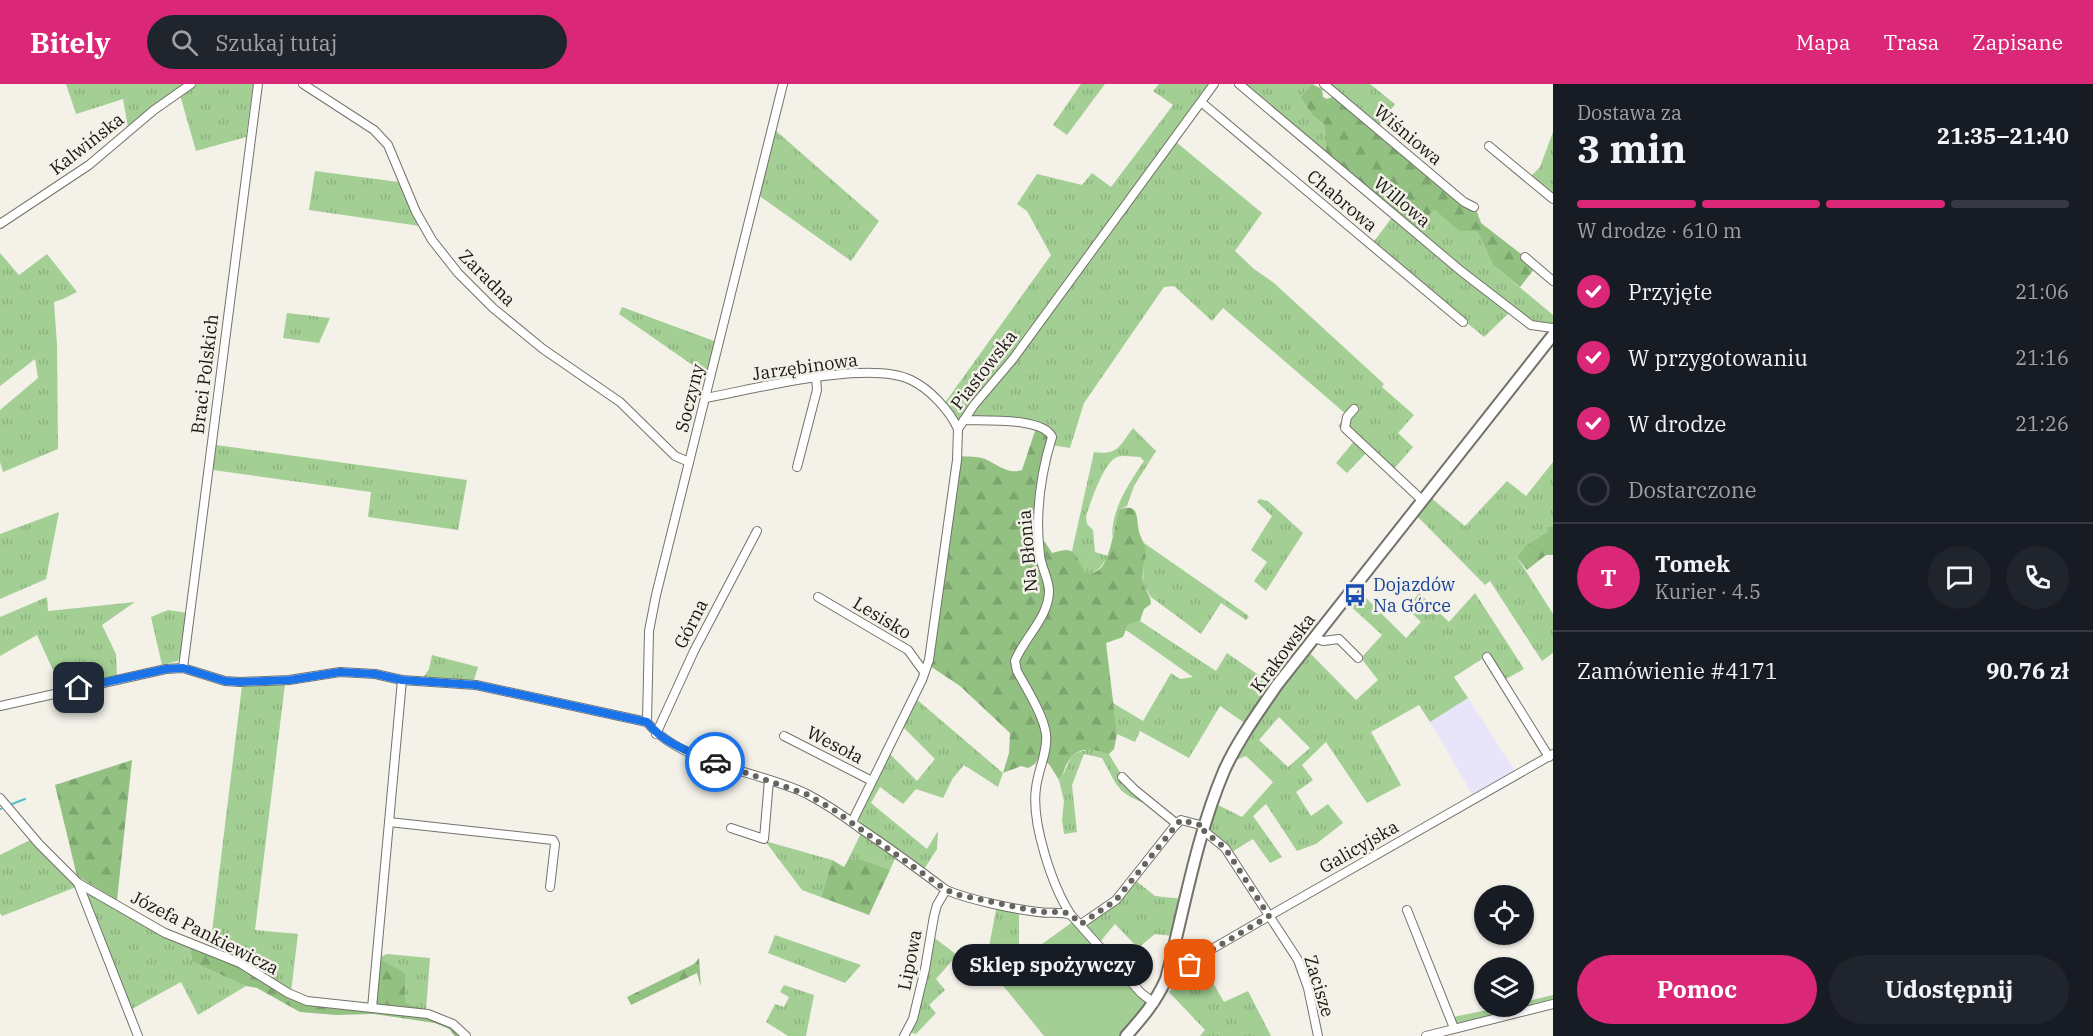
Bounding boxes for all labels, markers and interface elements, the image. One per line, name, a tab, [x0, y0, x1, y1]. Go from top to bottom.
search box	[147, 15, 567, 69]
text: Bitely	[30, 24, 111, 61]
icon: search	[168, 26, 201, 59]
text: Szukaj tutaj	[216, 28, 337, 57]
text: Mapa	[1796, 28, 1850, 56]
text: Trasa	[1883, 28, 1939, 56]
text: Zapisane	[1972, 28, 2063, 56]
street label: Wiśniowa	[1369, 99, 1447, 170]
text: Dostawa za	[1577, 99, 1682, 126]
street label: Kalwińska	[45, 107, 129, 180]
text: 21:35–21:40	[1937, 121, 2069, 150]
text: 3 min	[1577, 123, 1686, 174]
street label: Chabrowa	[1302, 164, 1382, 237]
street label: Willowa	[1369, 171, 1436, 232]
text: W drodze · 610 m	[1577, 217, 1742, 244]
street label: Zaradna	[454, 244, 521, 311]
icon: check	[1577, 275, 1610, 308]
text: Przyjęte	[1628, 277, 1712, 306]
text: 21:06	[2015, 278, 2069, 305]
street label: Braci Polskich	[186, 313, 223, 435]
street label: Piastowska	[945, 325, 1022, 414]
icon: check	[1577, 341, 1610, 374]
text: W przygotowaniu	[1628, 343, 1808, 372]
text: 21:16	[2015, 344, 2069, 371]
street label: Jarzębinowa	[751, 348, 859, 385]
street label: Soczyny	[670, 361, 709, 435]
icon: check	[1577, 407, 1610, 440]
text: W drodze	[1628, 409, 1726, 438]
text: 21:26	[2015, 410, 2069, 437]
text: Dostarczone	[1628, 475, 1757, 504]
street label: Na Błonia	[1012, 509, 1043, 593]
button: chat	[1928, 546, 1991, 609]
button: phone	[2006, 546, 2069, 609]
text: Tomek	[1655, 549, 1730, 578]
text: T	[1601, 563, 1616, 592]
place label: Dojazdów Na Górce	[1373, 573, 1455, 617]
text: Kurier · 4.5	[1655, 578, 1761, 605]
bus stop icon: Dojazdów Na Górce	[1342, 582, 1368, 608]
street label: Lesisko	[849, 591, 916, 644]
street label: Górna	[668, 595, 713, 652]
street label: Krakowska	[1245, 608, 1320, 697]
text: Zamówienie #4171	[1577, 656, 1778, 685]
text: 90.76 zł	[1986, 656, 2069, 685]
pin	[53, 662, 104, 713]
icon: home	[62, 671, 95, 704]
street label: Wesoła	[803, 721, 868, 769]
courier	[685, 732, 745, 792]
icon: car	[699, 746, 732, 779]
street label: Galicyjska	[1315, 815, 1403, 878]
street label: Józefa Pankiewicza	[127, 885, 283, 980]
map controls	[1474, 885, 1534, 1017]
button: locate	[1474, 885, 1534, 945]
street label: Lipowa	[892, 927, 927, 992]
pin	[1164, 939, 1215, 990]
callout: Sklep spożywczy	[953, 944, 1154, 986]
icon: bag	[1173, 948, 1206, 981]
text: Sklep spożywczy	[970, 951, 1135, 978]
street label: Zacisze	[1299, 952, 1340, 1019]
button: Pomoc	[1577, 955, 1817, 1024]
button: Udostępnij	[1829, 955, 2069, 1024]
button: layers	[1474, 957, 1534, 1017]

